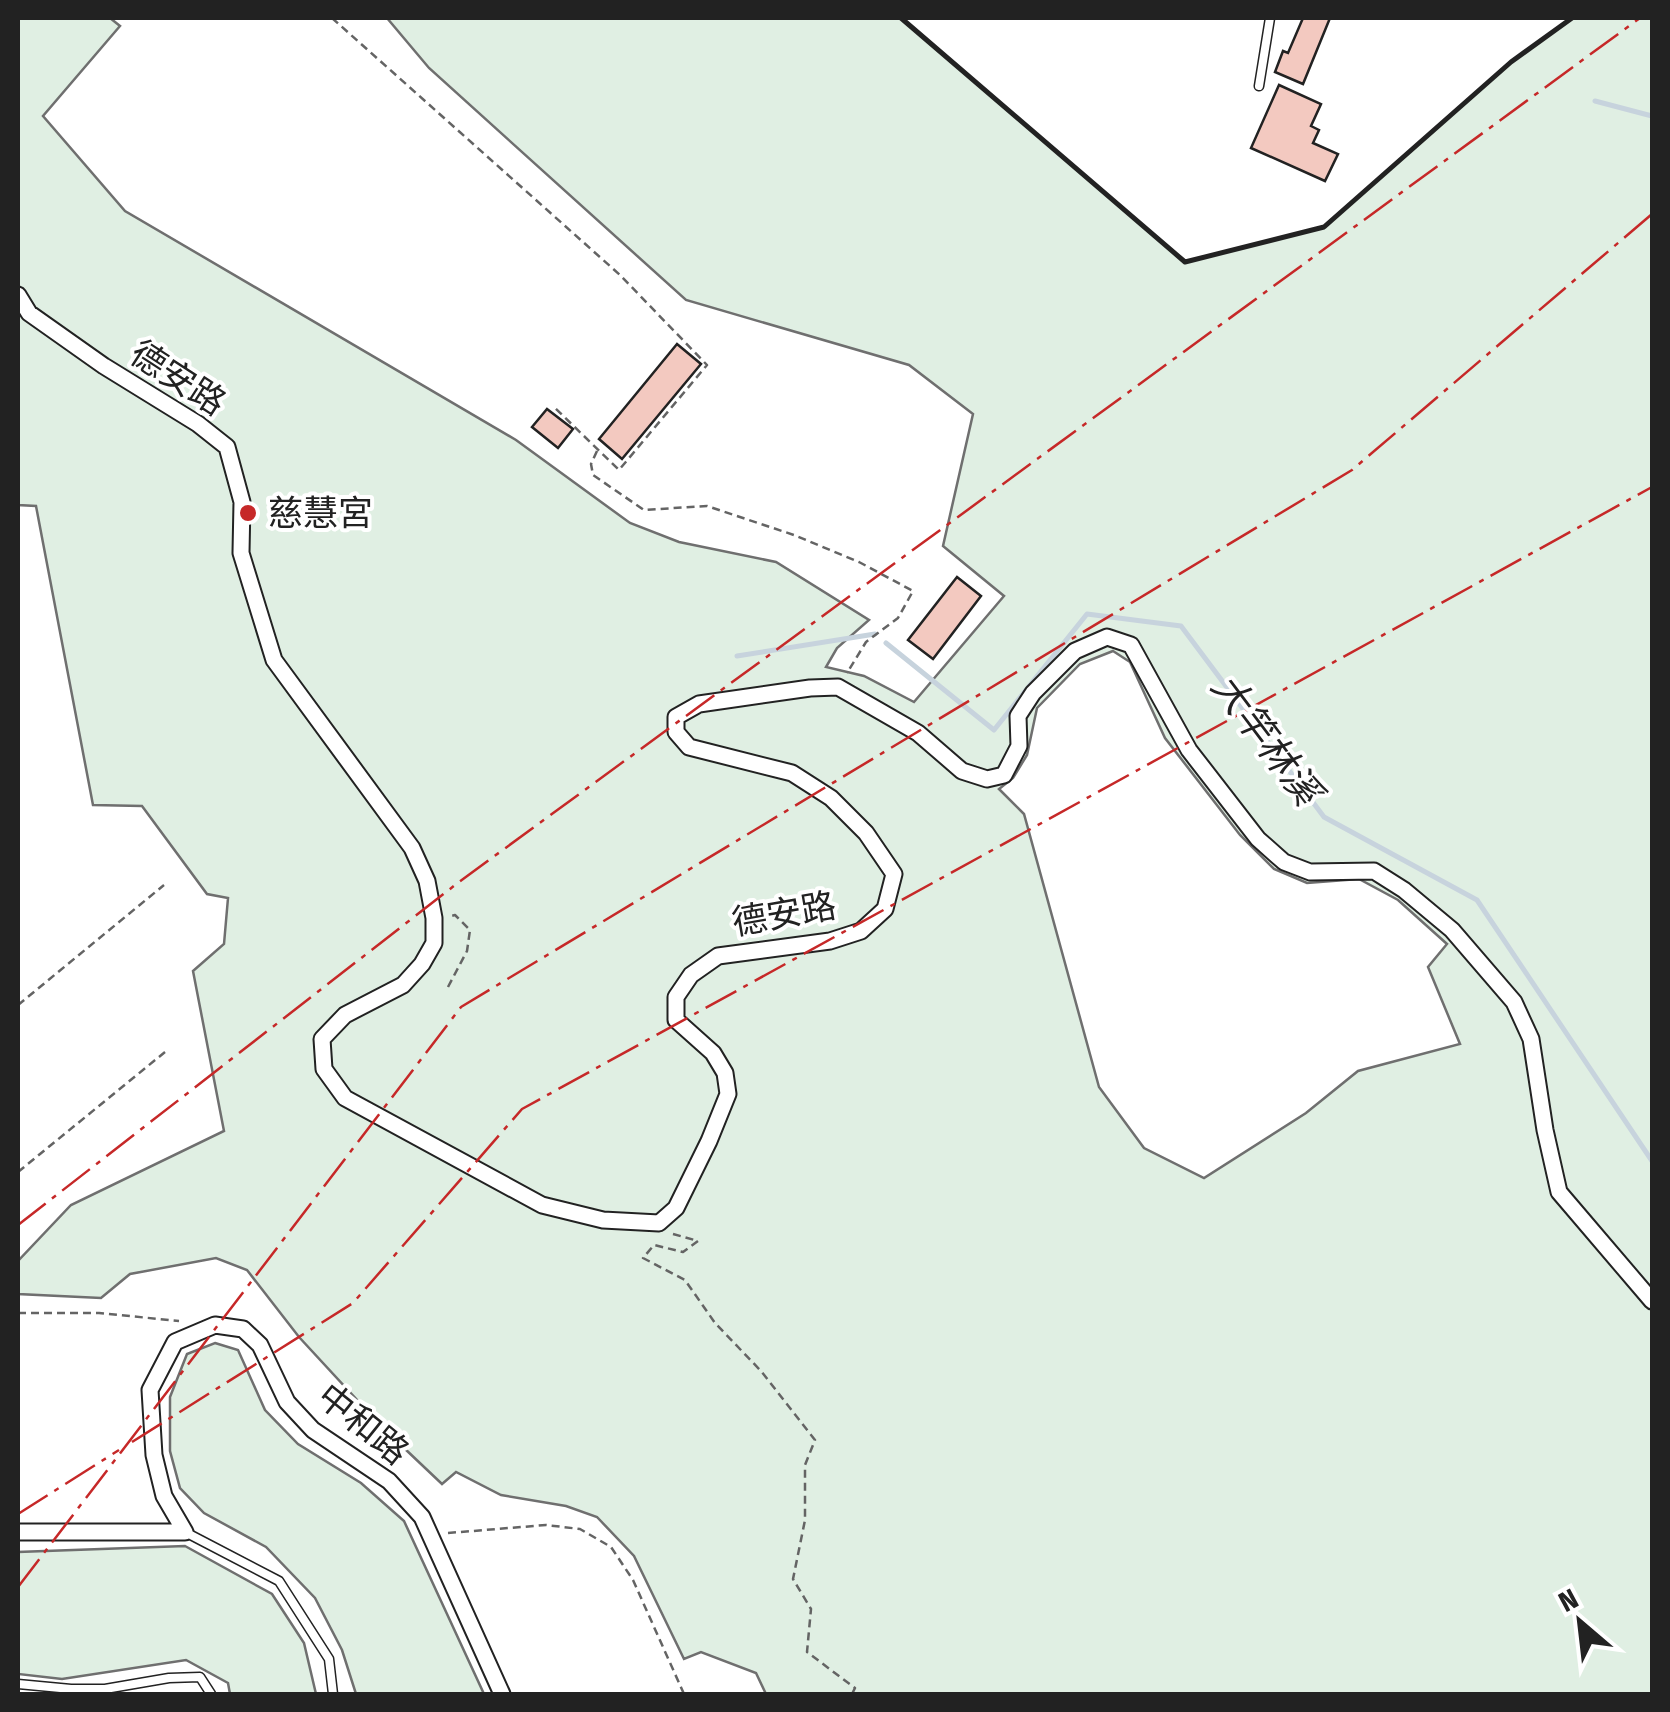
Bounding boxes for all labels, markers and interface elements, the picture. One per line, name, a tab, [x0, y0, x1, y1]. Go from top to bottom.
street label: 德安路	[123, 332, 233, 424]
place label: 慈慧宮	[268, 492, 373, 534]
marker: 慈慧宮	[237, 502, 259, 524]
water label: 大竿林溪	[1202, 664, 1333, 818]
street label: 德安路	[729, 884, 839, 944]
street label: 中和路	[309, 1375, 417, 1473]
north arrow	[1530, 1572, 1630, 1672]
text: N	[1553, 1582, 1584, 1619]

